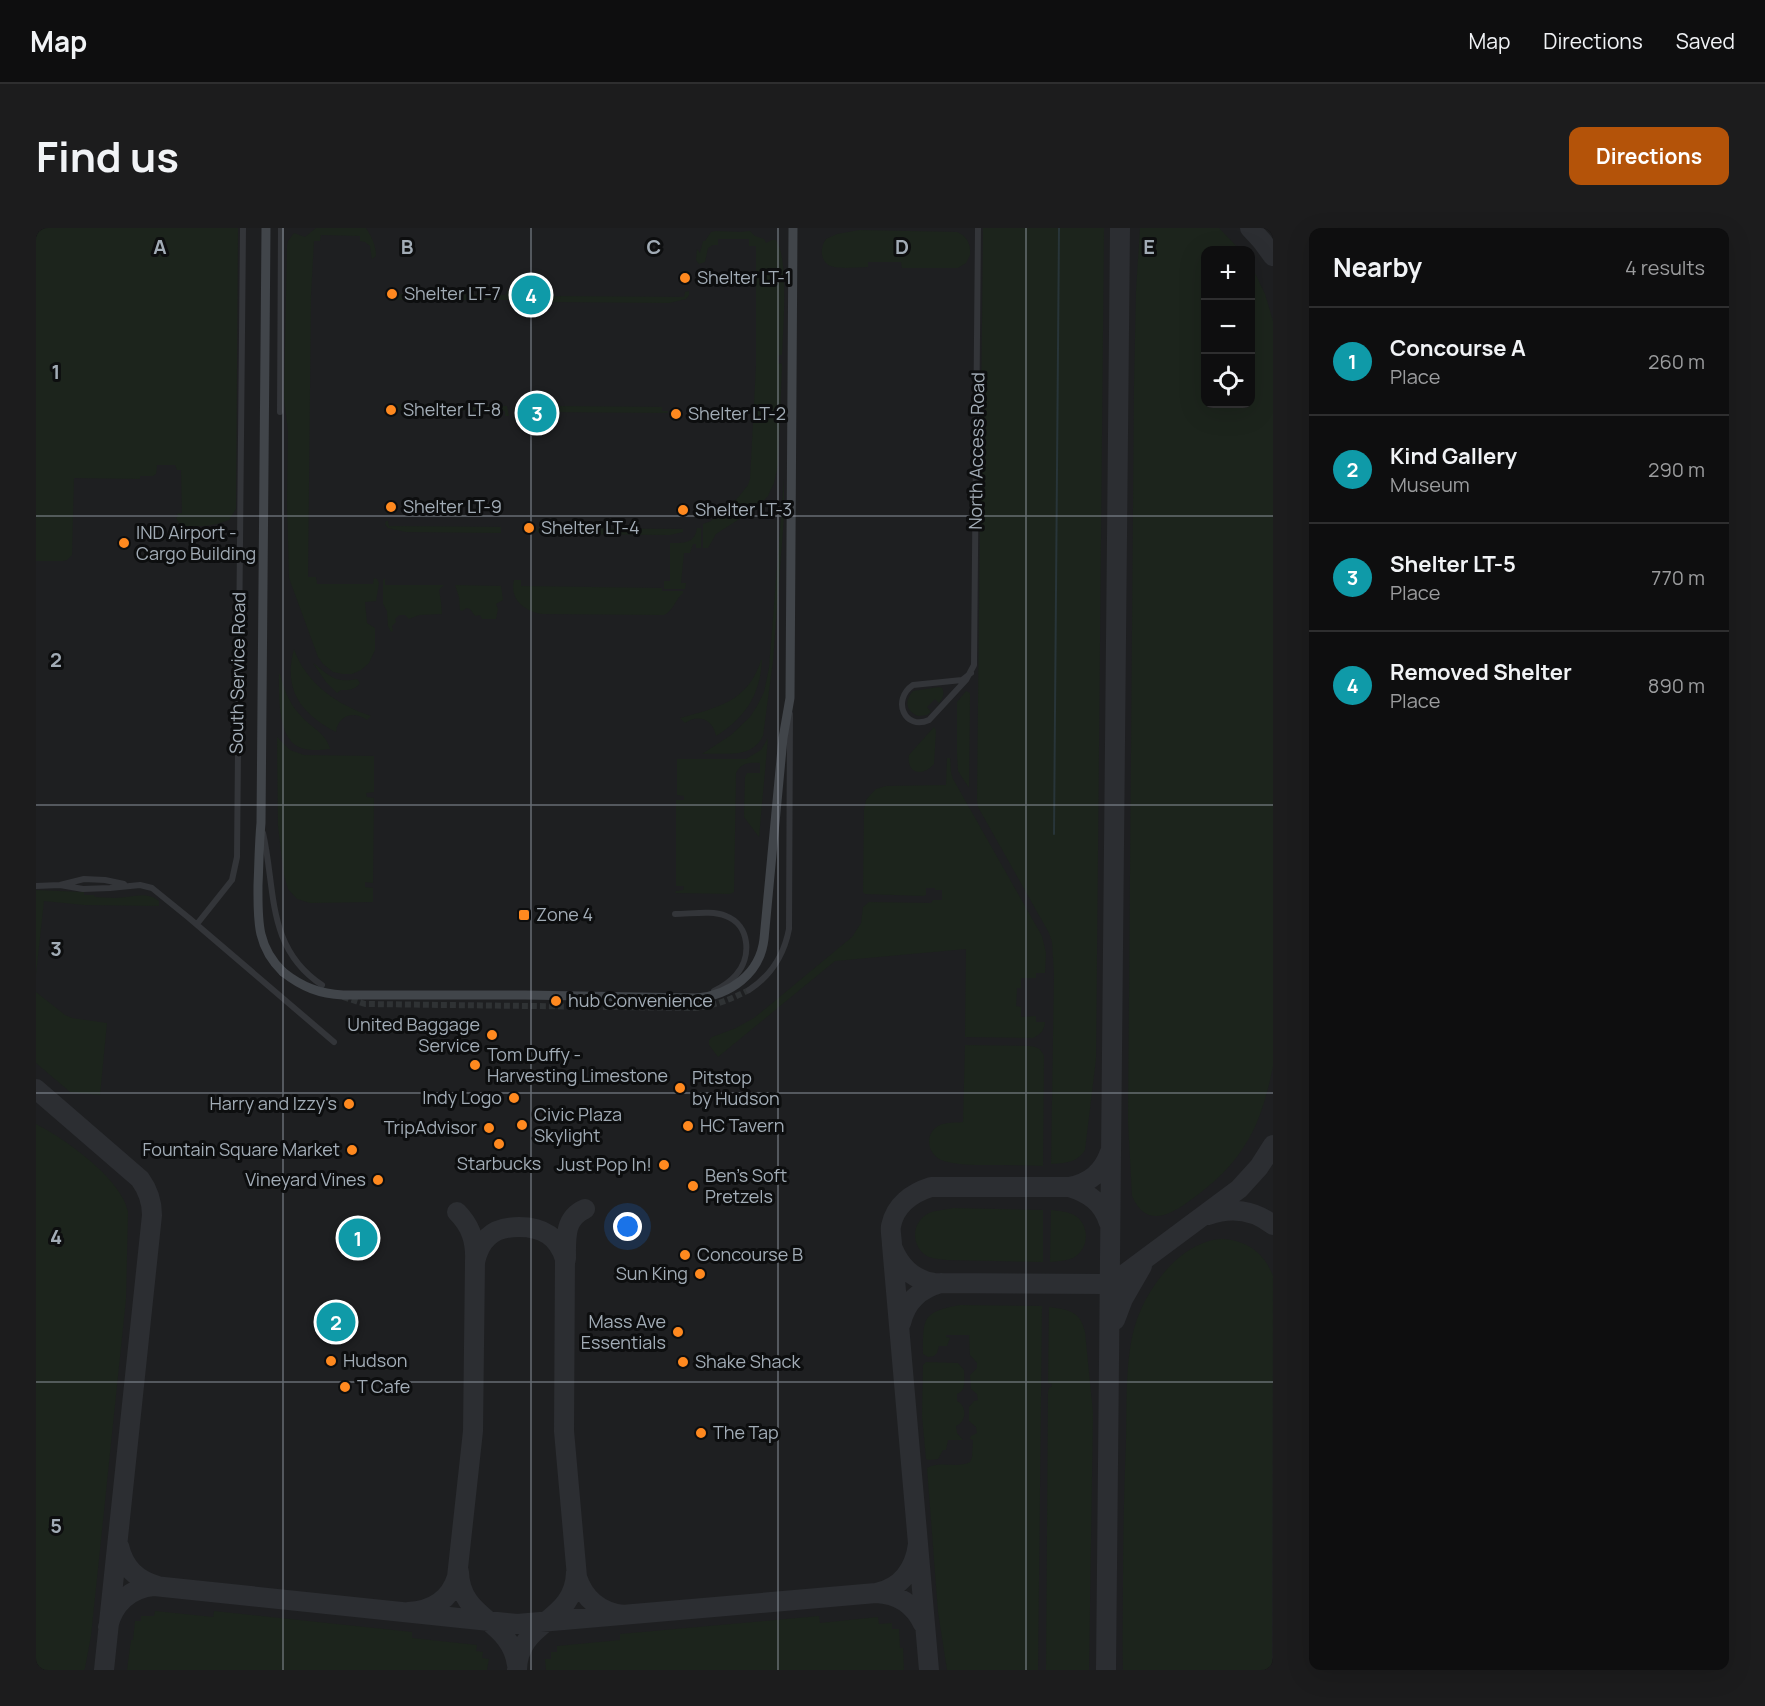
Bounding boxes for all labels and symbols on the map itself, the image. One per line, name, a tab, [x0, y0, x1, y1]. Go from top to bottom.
text: A	[153, 233, 167, 260]
text: B	[401, 233, 414, 260]
text: C	[647, 233, 661, 260]
text: D	[895, 233, 909, 260]
text: E	[1143, 233, 1155, 260]
place label: Shelter LT-1	[697, 265, 792, 289]
marker: Shelter LT-1	[678, 271, 692, 285]
pin: 4	[512, 272, 550, 318]
place label: Shelter LT-7	[404, 281, 501, 305]
marker: Shelter LT-7	[385, 287, 399, 301]
text: 1	[52, 358, 60, 385]
street label: North Access Road	[963, 372, 989, 530]
pin: 3	[518, 390, 556, 435]
place label: Shelter LT-8	[403, 397, 501, 421]
place label: Shelter LT-2	[688, 401, 786, 425]
marker: Shelter LT-8	[384, 403, 398, 417]
marker: Shelter LT-2	[669, 407, 683, 421]
place label: Shelter LT-9	[403, 494, 502, 518]
place label: Shelter LT-3	[695, 497, 792, 521]
marker: Shelter LT-9	[384, 500, 398, 514]
marker: Shelter LT-3	[676, 503, 690, 517]
place label: Shelter LT-4	[541, 515, 640, 539]
place label: IND Airport - Cargo Building	[136, 520, 256, 565]
marker: Shelter LT-4	[522, 521, 536, 535]
marker: IND Airport - Cargo Building	[117, 536, 131, 550]
street label: South Service Road	[224, 592, 250, 754]
text: 2	[50, 646, 62, 673]
place label: Zone 4	[536, 902, 593, 926]
marker: Zone 4	[517, 908, 531, 922]
text: 3	[50, 935, 62, 962]
place label: hub Convenience	[568, 988, 713, 1012]
marker: hub Convenience	[549, 994, 563, 1008]
place label: United Baggage Service	[347, 1012, 480, 1057]
marker: United Baggage Service	[485, 1028, 499, 1042]
place label: Tom Duffy - Harvesting Limestone	[487, 1042, 668, 1087]
marker: Tom Duffy - Harvesting Limestone	[468, 1058, 482, 1072]
place label: Pitstop by Hudson	[692, 1065, 780, 1110]
marker: Pitstop by Hudson	[673, 1081, 687, 1095]
place label: Indy Logo	[422, 1085, 502, 1109]
place label: Harry and Izzy's	[210, 1091, 337, 1115]
marker: Indy Logo	[507, 1091, 521, 1105]
marker: Harry and Izzy's	[342, 1097, 356, 1111]
place label: Civic Plaza Skylight	[534, 1102, 622, 1147]
place label: HC Tavern	[700, 1113, 784, 1137]
place label: TripAdvisor	[384, 1115, 478, 1139]
marker: Civic Plaza Skylight	[515, 1118, 529, 1132]
marker: HC Tavern	[681, 1119, 695, 1133]
marker: TripAdvisor	[482, 1121, 496, 1135]
place label: Fountain Square Market	[142, 1137, 340, 1161]
marker: Starbucks	[492, 1137, 506, 1151]
marker: Fountain Square Market	[345, 1143, 359, 1157]
place label: Starbucks	[457, 1151, 541, 1175]
place label: Just Pop In!	[556, 1152, 652, 1176]
marker: Just Pop In!	[657, 1158, 671, 1172]
place label: Ben's Soft Pretzels	[705, 1163, 787, 1208]
place label: Vineyard Vines	[245, 1167, 366, 1191]
marker: Vineyard Vines	[371, 1173, 385, 1187]
marker: Ben's Soft Pretzels	[686, 1179, 700, 1193]
your location	[613, 1212, 642, 1241]
pin: 1	[338, 1216, 378, 1260]
text: 4	[50, 1223, 62, 1250]
place label: Concourse B	[697, 1242, 803, 1266]
marker: Concourse B	[678, 1248, 692, 1262]
place label: Sun King	[616, 1261, 688, 1285]
marker: Sun King	[693, 1267, 707, 1281]
pin: 2	[316, 1300, 356, 1344]
place label: Mass Ave Essentials	[581, 1309, 666, 1354]
marker: Mass Ave Essentials	[671, 1325, 685, 1339]
place label: Hudson	[343, 1348, 407, 1372]
place label: Shake Shack	[695, 1349, 801, 1373]
marker: Hudson	[324, 1354, 338, 1368]
marker: Shake Shack	[676, 1355, 690, 1369]
place label: T Cafe	[357, 1374, 410, 1398]
marker: T Cafe	[338, 1380, 352, 1394]
place label: The Tap	[713, 1420, 779, 1444]
marker: The Tap	[694, 1426, 708, 1440]
text: 5	[50, 1512, 62, 1539]

